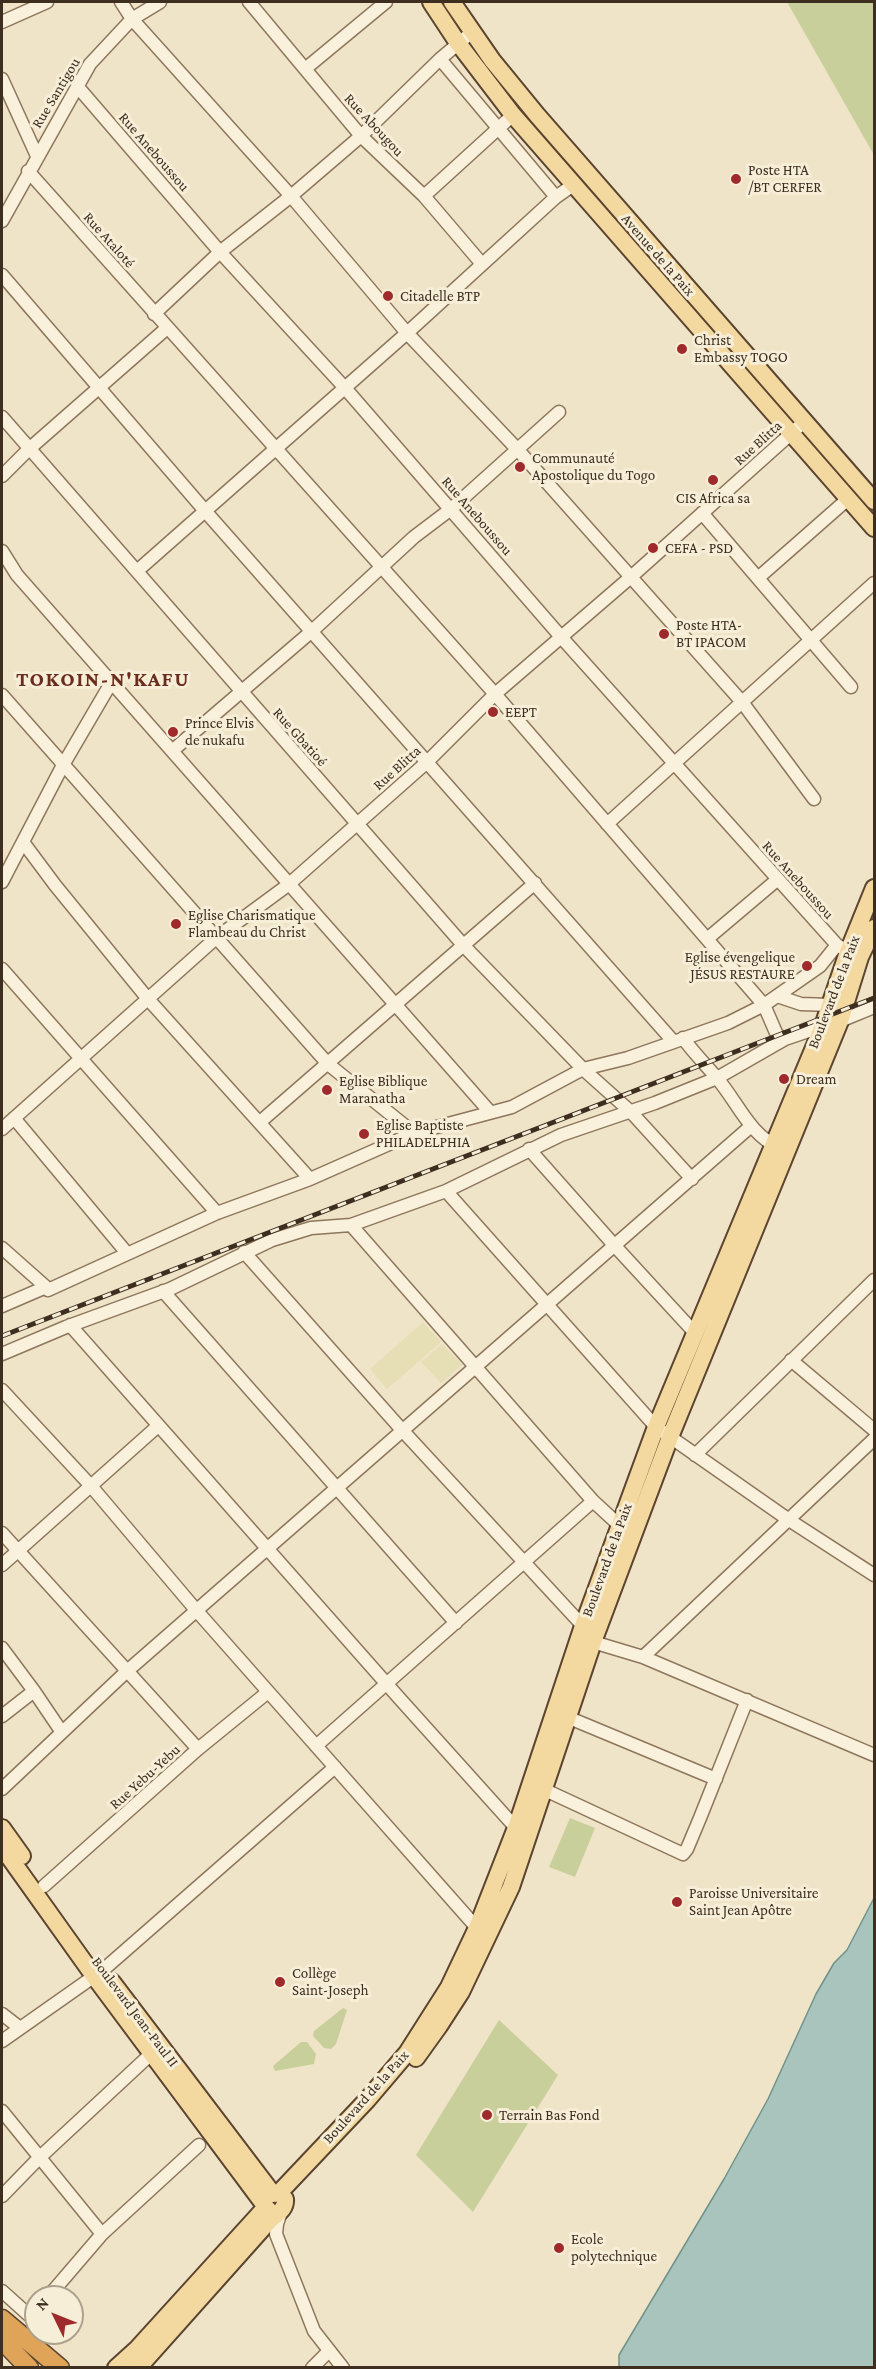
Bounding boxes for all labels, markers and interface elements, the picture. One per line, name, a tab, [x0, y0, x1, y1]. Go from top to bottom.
street label: Rue Santigou	[28, 55, 84, 131]
street label: Rue Abougou	[340, 90, 408, 160]
street label: Rue Aneboussou	[115, 109, 193, 195]
place label: Poste HTA /BT CERFER	[748, 161, 822, 196]
marker: Poste HTA /BT CERFER	[729, 172, 743, 186]
street label: Rue Ataloté	[79, 209, 139, 271]
street label: Avenue de la Paix	[617, 210, 699, 300]
place label: Citadelle BTP	[400, 287, 480, 305]
marker: Citadelle BTP	[381, 289, 395, 303]
place label: Christ Embassy TOGO	[694, 331, 788, 366]
marker: Christ Embassy TOGO	[675, 342, 689, 356]
street label: Rue Blitta	[730, 417, 786, 469]
place label: Communauté Apostolique du Togo	[532, 449, 655, 484]
marker: Communauté Apostolique du Togo	[513, 460, 527, 474]
street label: Rue Aneboussou	[438, 473, 516, 559]
marker: CIS Africa sa	[706, 473, 720, 487]
place label: CIS Africa sa	[676, 489, 750, 507]
place label: CEFA - PSD	[665, 539, 733, 557]
marker: CEFA - PSD	[646, 541, 660, 555]
place label: Poste HTA- BT IPACOM	[676, 616, 746, 651]
marker: Poste HTA- BT IPACOM	[657, 627, 671, 641]
district label: TOKOIN-N'KAFU	[16, 667, 190, 693]
place label: EEPT	[505, 703, 537, 721]
street label: Rue Gbatioé	[269, 704, 331, 770]
marker: EEPT	[486, 705, 500, 719]
place label: Prince Elvis de nukafu	[185, 714, 254, 749]
marker: Prince Elvis de nukafu	[166, 725, 180, 739]
street label: Rue Blitta	[369, 742, 425, 794]
street label: Rue Aneboussou	[758, 837, 838, 923]
place label: Eglise Charismatique Flambeau du Christ	[188, 906, 316, 941]
marker: Eglise Charismatique Flambeau du Christ	[169, 917, 183, 931]
street label: Boulevard de la Paix	[804, 933, 864, 1051]
place label: Eglise évengelique JÉSUS RESTAURE	[685, 948, 795, 983]
marker: Eglise évengelique JÉSUS RESTAURE	[800, 959, 814, 973]
place label: Dream	[796, 1070, 837, 1088]
place label: Eglise Biblique Maranatha	[339, 1072, 427, 1107]
marker: Dream	[777, 1072, 791, 1086]
marker: Eglise Biblique Maranatha	[320, 1083, 334, 1097]
place label: Eglise Baptiste PHILADELPHIA	[376, 1116, 470, 1151]
marker: Eglise Baptiste PHILADELPHIA	[357, 1127, 371, 1141]
street label: Boulevard de la Paix	[578, 1501, 636, 1619]
street label: Rue Yebu-Yebu	[106, 1741, 184, 1813]
place label: Paroisse Universitaire Saint Jean Apôtre	[689, 1884, 818, 1919]
marker: Paroisse Universitaire Saint Jean Apôtre	[670, 1895, 684, 1909]
street label: Boulevard Jean-Paul II	[88, 1953, 182, 2071]
place label: Collège Saint-Joseph	[292, 1964, 369, 1999]
marker: Collège Saint-Joseph	[273, 1975, 287, 1989]
street label: Boulevard de la Paix	[319, 2046, 413, 2148]
place label: Terrain Bas Fond	[499, 2106, 600, 2124]
marker: Terrain Bas Fond	[480, 2108, 494, 2122]
place label: Ecole polytechnique	[571, 2230, 657, 2265]
marker: Ecole polytechnique	[552, 2241, 566, 2255]
north arrow	[24, 2285, 84, 2345]
text: N	[32, 2294, 52, 2314]

